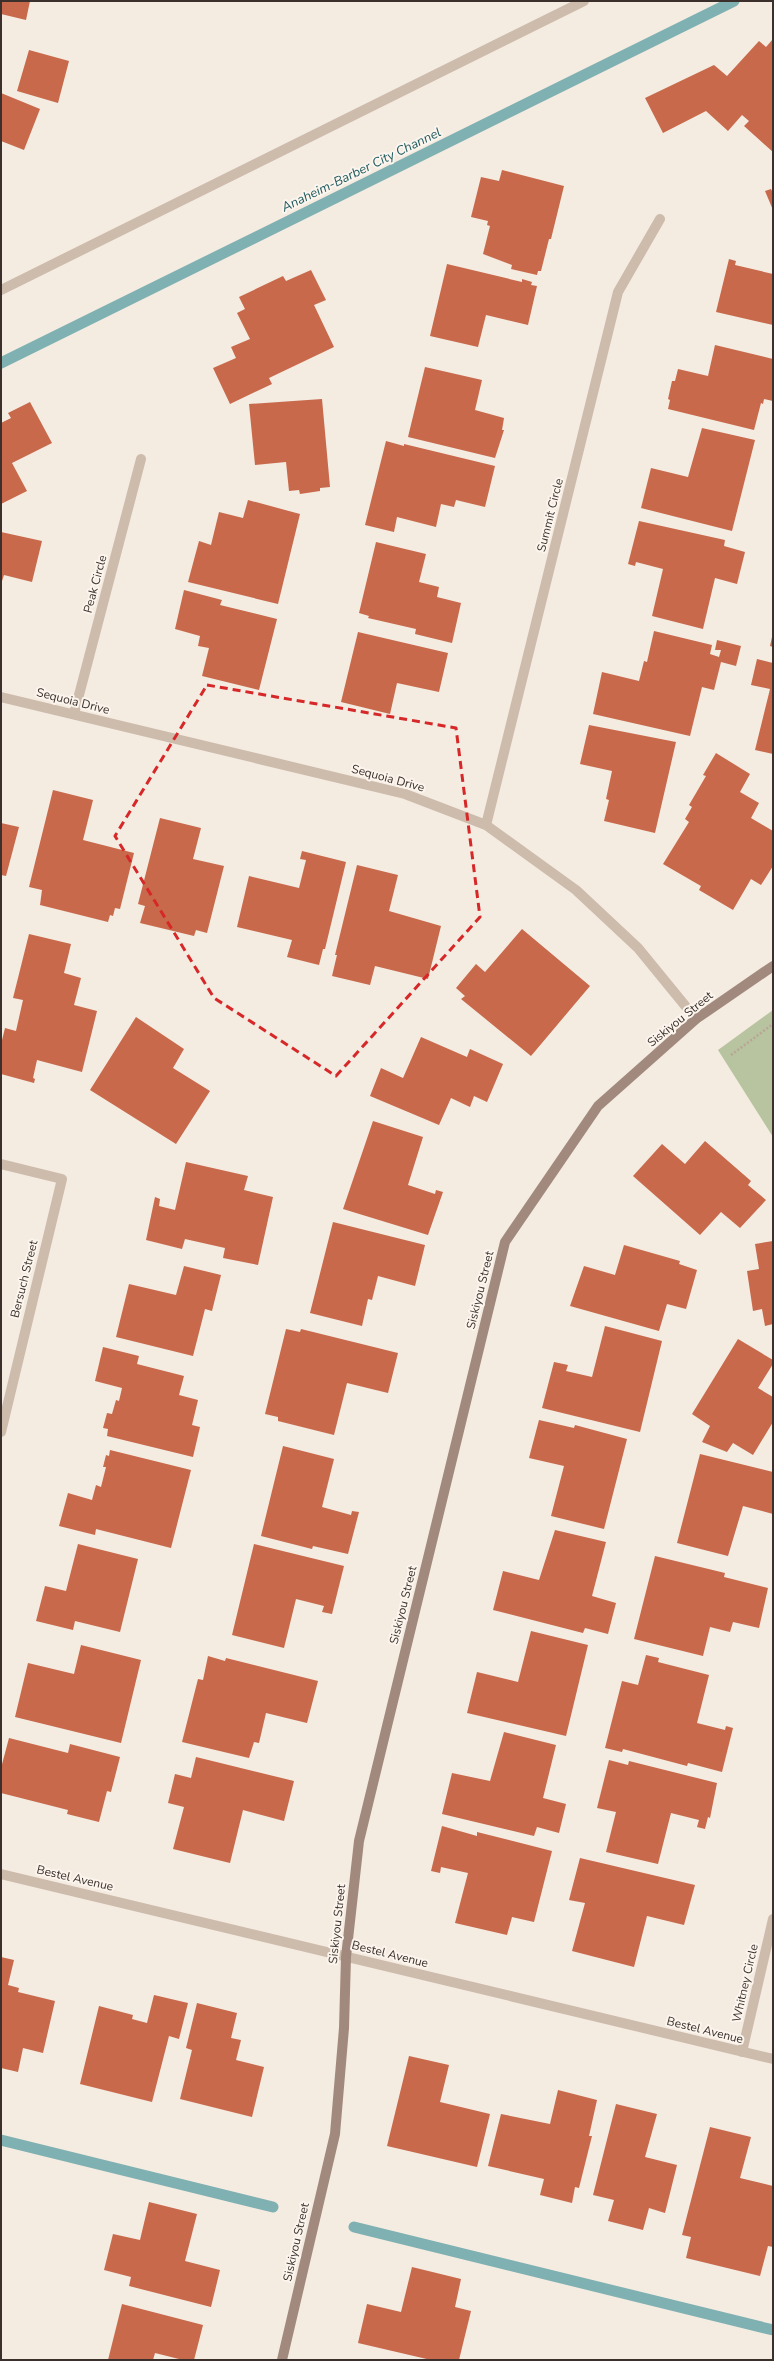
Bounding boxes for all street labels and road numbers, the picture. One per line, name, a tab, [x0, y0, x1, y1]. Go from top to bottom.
street label: Summit Circle	[533, 477, 567, 553]
street label: Peak Circle	[80, 553, 110, 615]
street label: Sequoia Drive	[35, 684, 111, 718]
street label: Sequoia Drive	[350, 761, 426, 795]
street label: Siskiyou Street	[644, 987, 717, 1050]
street label: Bersuch Street	[7, 1238, 42, 1319]
street label: Siskiyou Street	[463, 1248, 498, 1331]
street label: Siskiyou Street	[386, 1563, 421, 1646]
street label: Bestel Avenue	[35, 1861, 115, 1895]
street label: Siskiyou Street	[325, 1883, 349, 1965]
street label: Bestel Avenue	[350, 1937, 430, 1971]
street label: Whitney Circle	[728, 1942, 762, 2024]
street label: Bestel Avenue	[665, 2013, 745, 2047]
street label: Siskiyou Street	[279, 2200, 313, 2283]

